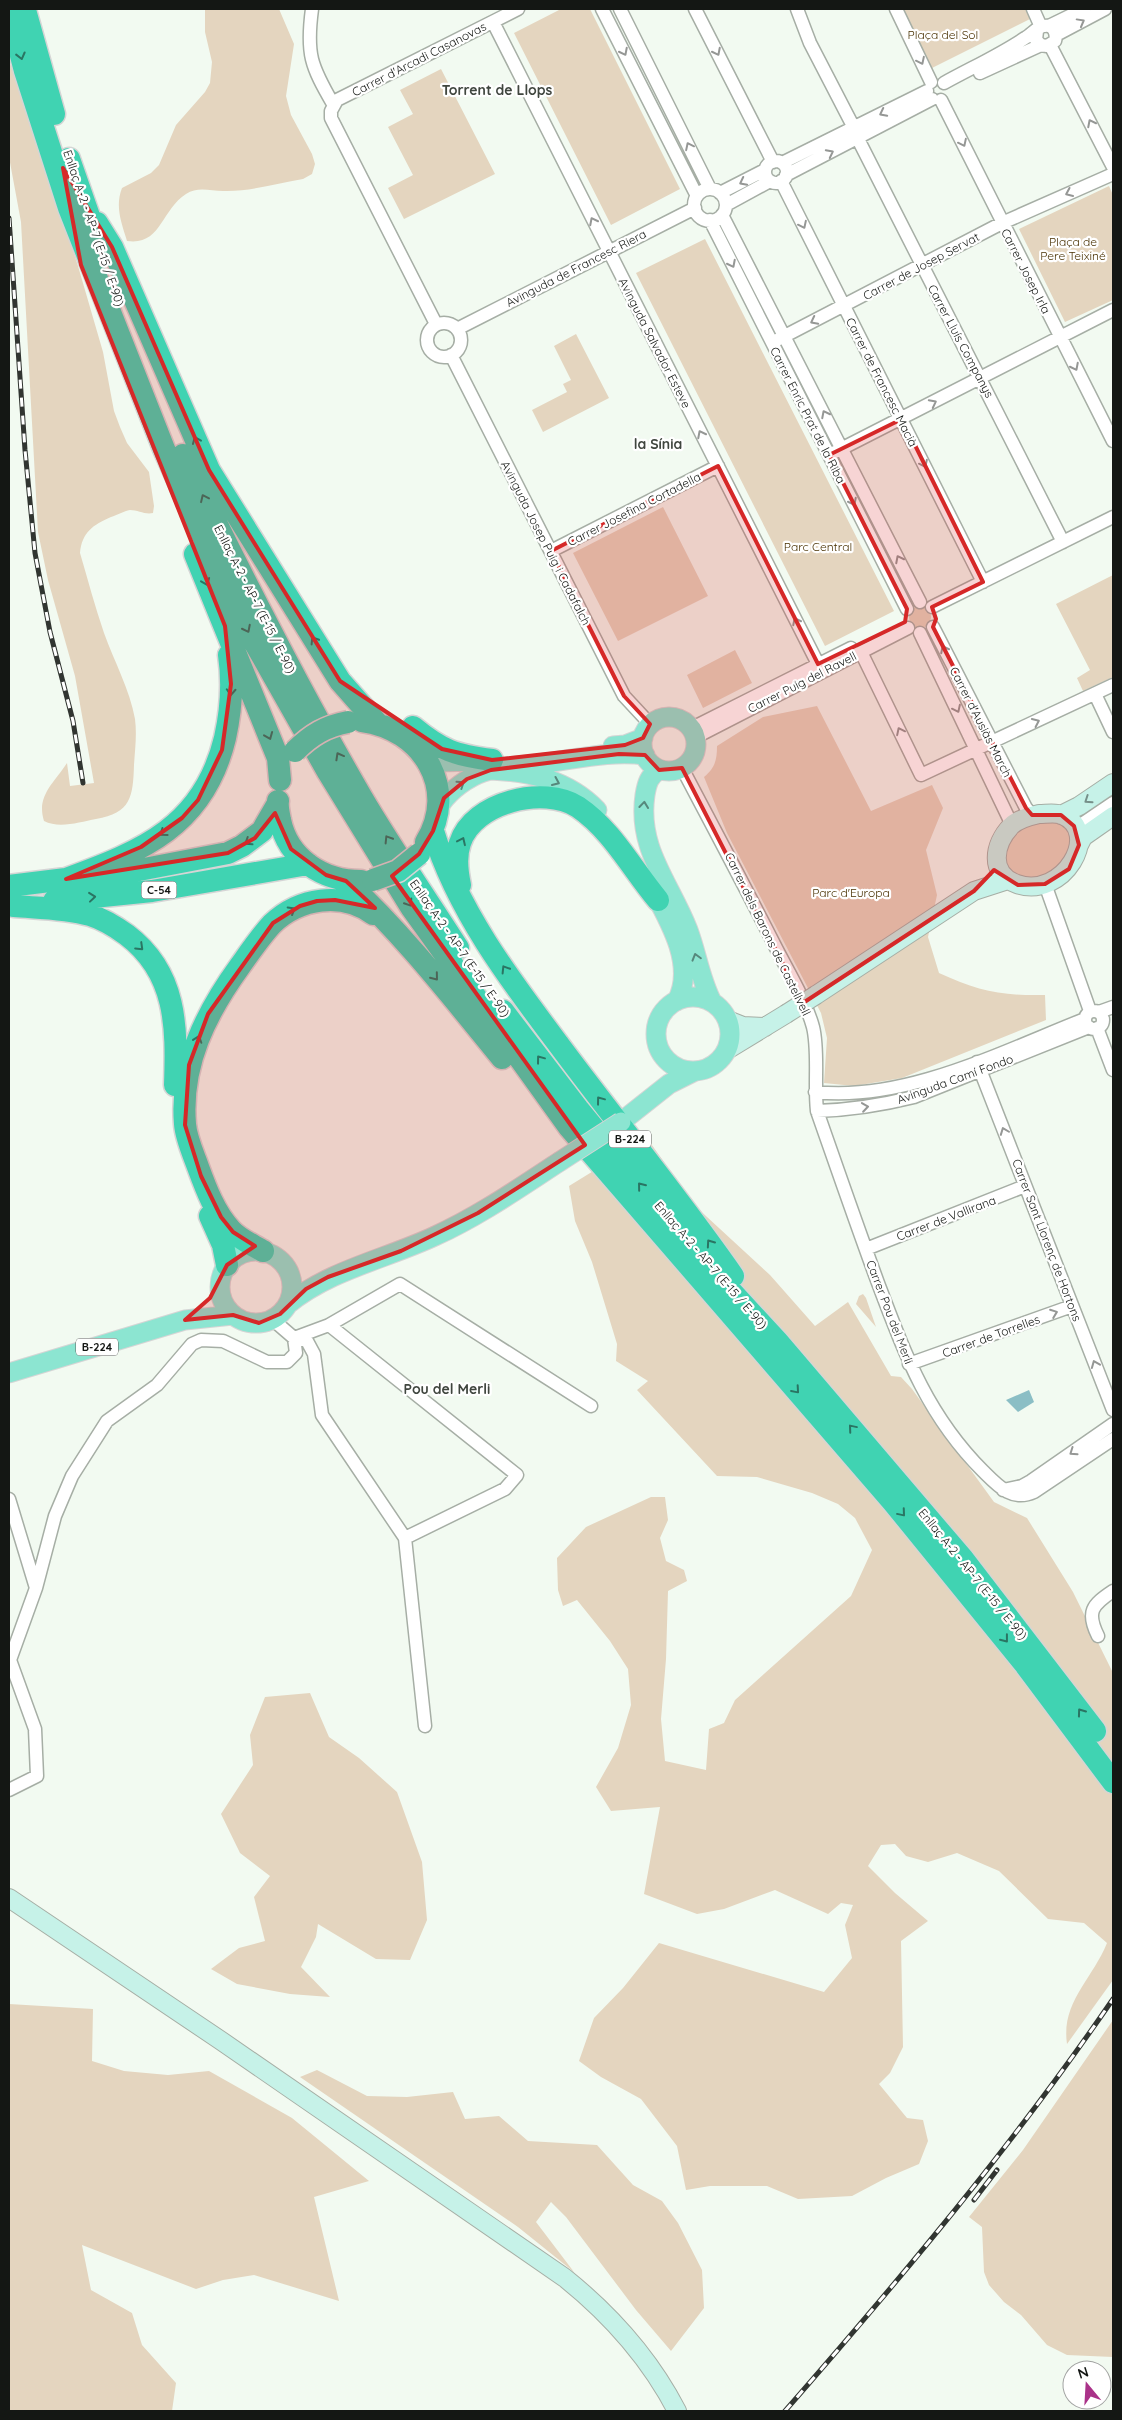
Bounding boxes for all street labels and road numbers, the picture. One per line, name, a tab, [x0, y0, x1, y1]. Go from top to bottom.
street label: Carrer d'Arcadi Casanovas	[349, 18, 489, 99]
street label: Enllaç A-2 - AP-7 (E-15 / E-90)	[60, 148, 128, 308]
street label: Avinguda de Francesc Riera	[503, 226, 649, 310]
street label: Carrer Josep Irla	[998, 226, 1054, 316]
street label: Carrer de Josep Servat	[860, 229, 982, 303]
street label: Avinguda Salvador Esteve	[616, 275, 694, 411]
street label: Carrer Lluís Companys	[925, 282, 997, 400]
street label: Carrer de Francesc Macià	[843, 315, 921, 449]
street label: Carrer Enric Prat de la Riba	[767, 344, 849, 486]
street label: Avinguda Josep Puig i Cadafalch	[498, 458, 594, 628]
street label: Carrer Josefina Cortadella	[565, 469, 703, 549]
street label: Enllaç A-2 - AP-7 (E-15 / E-90)	[211, 522, 299, 676]
street label: Carrer Puig del Ravell	[745, 648, 859, 716]
street label: Carrer d'Ausiàs March	[947, 664, 1015, 780]
street label: Carrer dels Barons de Castellvell	[722, 850, 814, 1018]
street label: Enllaç A-2 - AP-7 (E-15 / E-90)	[407, 876, 513, 1020]
road number: C-54	[142, 882, 176, 898]
street label: Avinguda Camí Fondo	[895, 1051, 1015, 1107]
road number: B-224	[609, 1130, 651, 1148]
street label: Carrer Sant Llorenç de Hortons	[1009, 1157, 1085, 1324]
street label: Carrer de Vallirana	[894, 1192, 998, 1244]
street label: Enllaç A-2 - AP-7 (E-15 / E-90)	[651, 1198, 771, 1332]
street label: Carrer Pou del Merli	[863, 1258, 917, 1366]
street label: Carrer de Torrelles	[940, 1311, 1042, 1361]
road number: B-224	[76, 1338, 118, 1355]
street label: Enllaç A-2 - AP-7 (E-15 / E-90)	[915, 1505, 1031, 1643]

